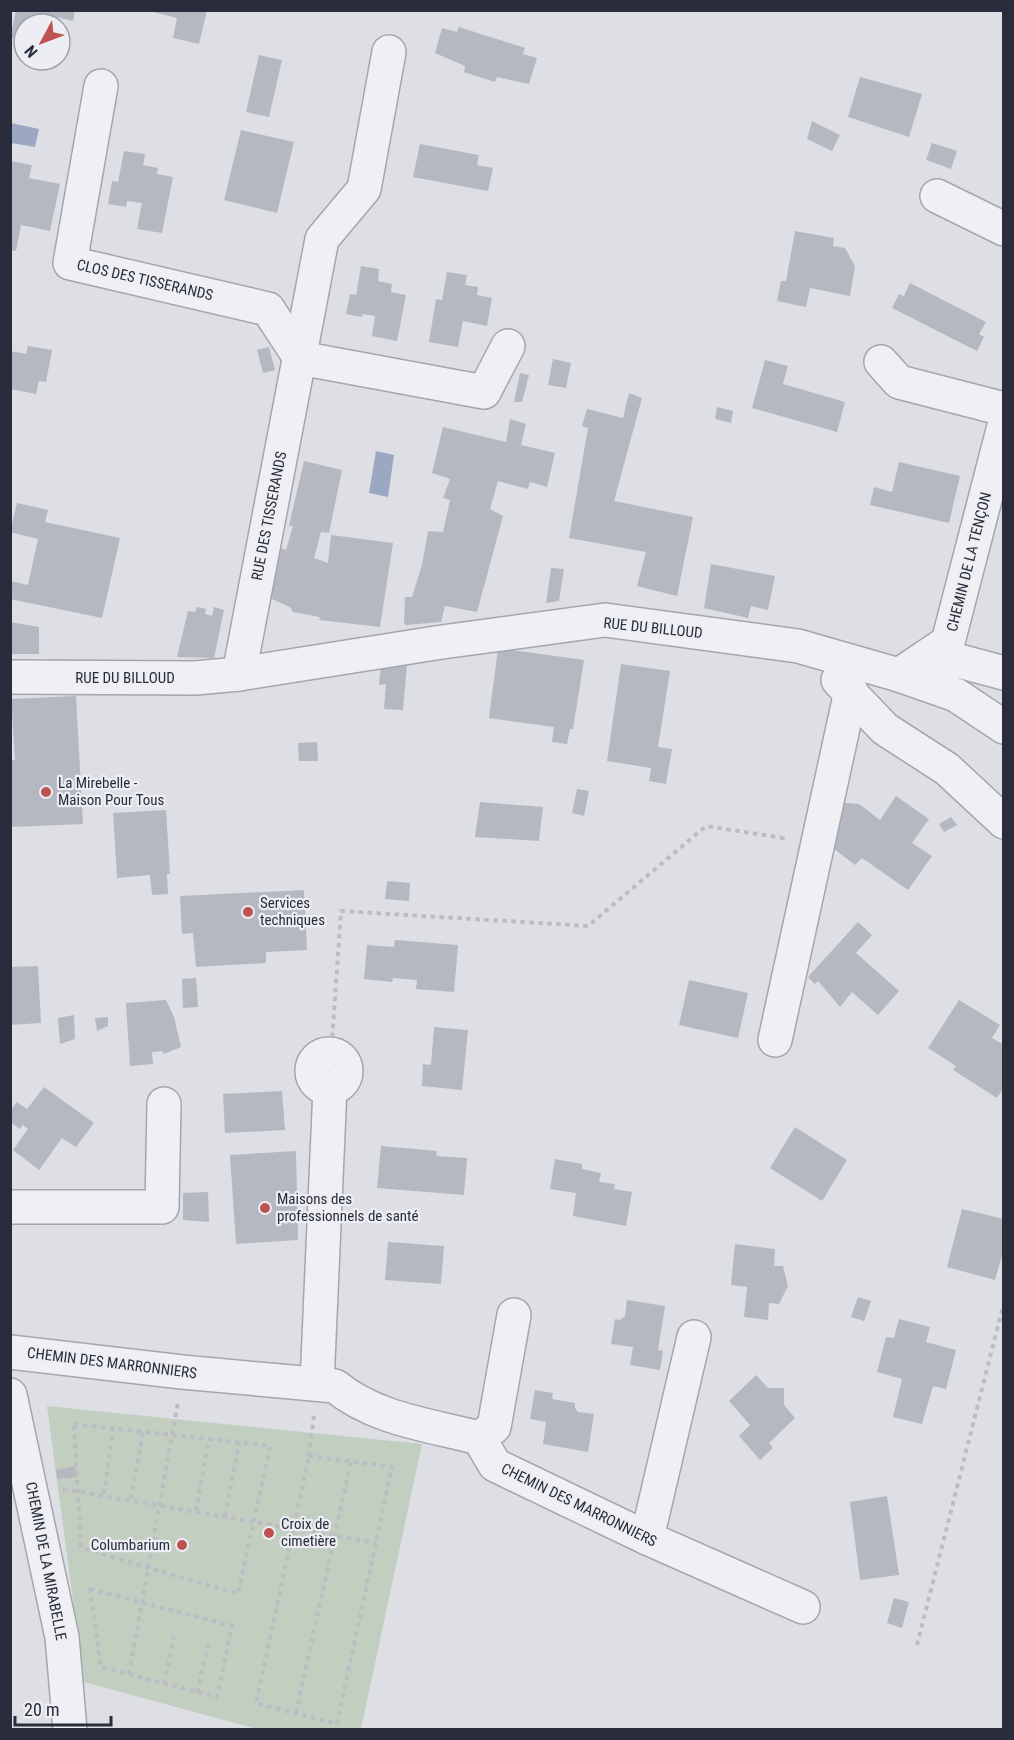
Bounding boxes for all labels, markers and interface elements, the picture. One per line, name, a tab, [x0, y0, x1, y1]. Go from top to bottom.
north arrow	[12, 12, 72, 72]
text: N	[21, 42, 41, 61]
street label: CLOS DES TISSERANDS	[75, 256, 215, 304]
street label: RUE DES TISSERANDS	[248, 450, 290, 582]
street label: CHEMIN DE LA TENÇON	[943, 490, 995, 634]
street label: RUE DU BILLOUD	[603, 614, 703, 642]
street label: RUE DU BILLOUD	[75, 669, 175, 687]
place label: La Mirebelle - Maison Pour Tous	[58, 774, 165, 809]
marker: La Mirebelle - Maison Pour Tous	[39, 785, 53, 799]
place label: Services techniques	[260, 894, 325, 929]
marker: Services techniques	[241, 905, 255, 919]
place label: Maisons des professionnels de santé	[277, 1190, 419, 1225]
marker: Maisons des professionnels de santé	[258, 1201, 272, 1215]
street label: CHEMIN DES MARRONNIERS	[26, 1344, 198, 1382]
street label: CHEMIN DES MARRONNIERS	[498, 1459, 660, 1551]
street label: CHEMIN DE LA MIRABELLE	[22, 1480, 70, 1642]
place label: Croix de cimetière	[281, 1515, 336, 1550]
marker: Croix de cimetière	[262, 1526, 276, 1540]
place label: Columbarium	[91, 1536, 170, 1554]
marker: Columbarium	[175, 1538, 189, 1552]
scale bar	[15, 1689, 111, 1727]
text: 20 m	[24, 1699, 59, 1720]

